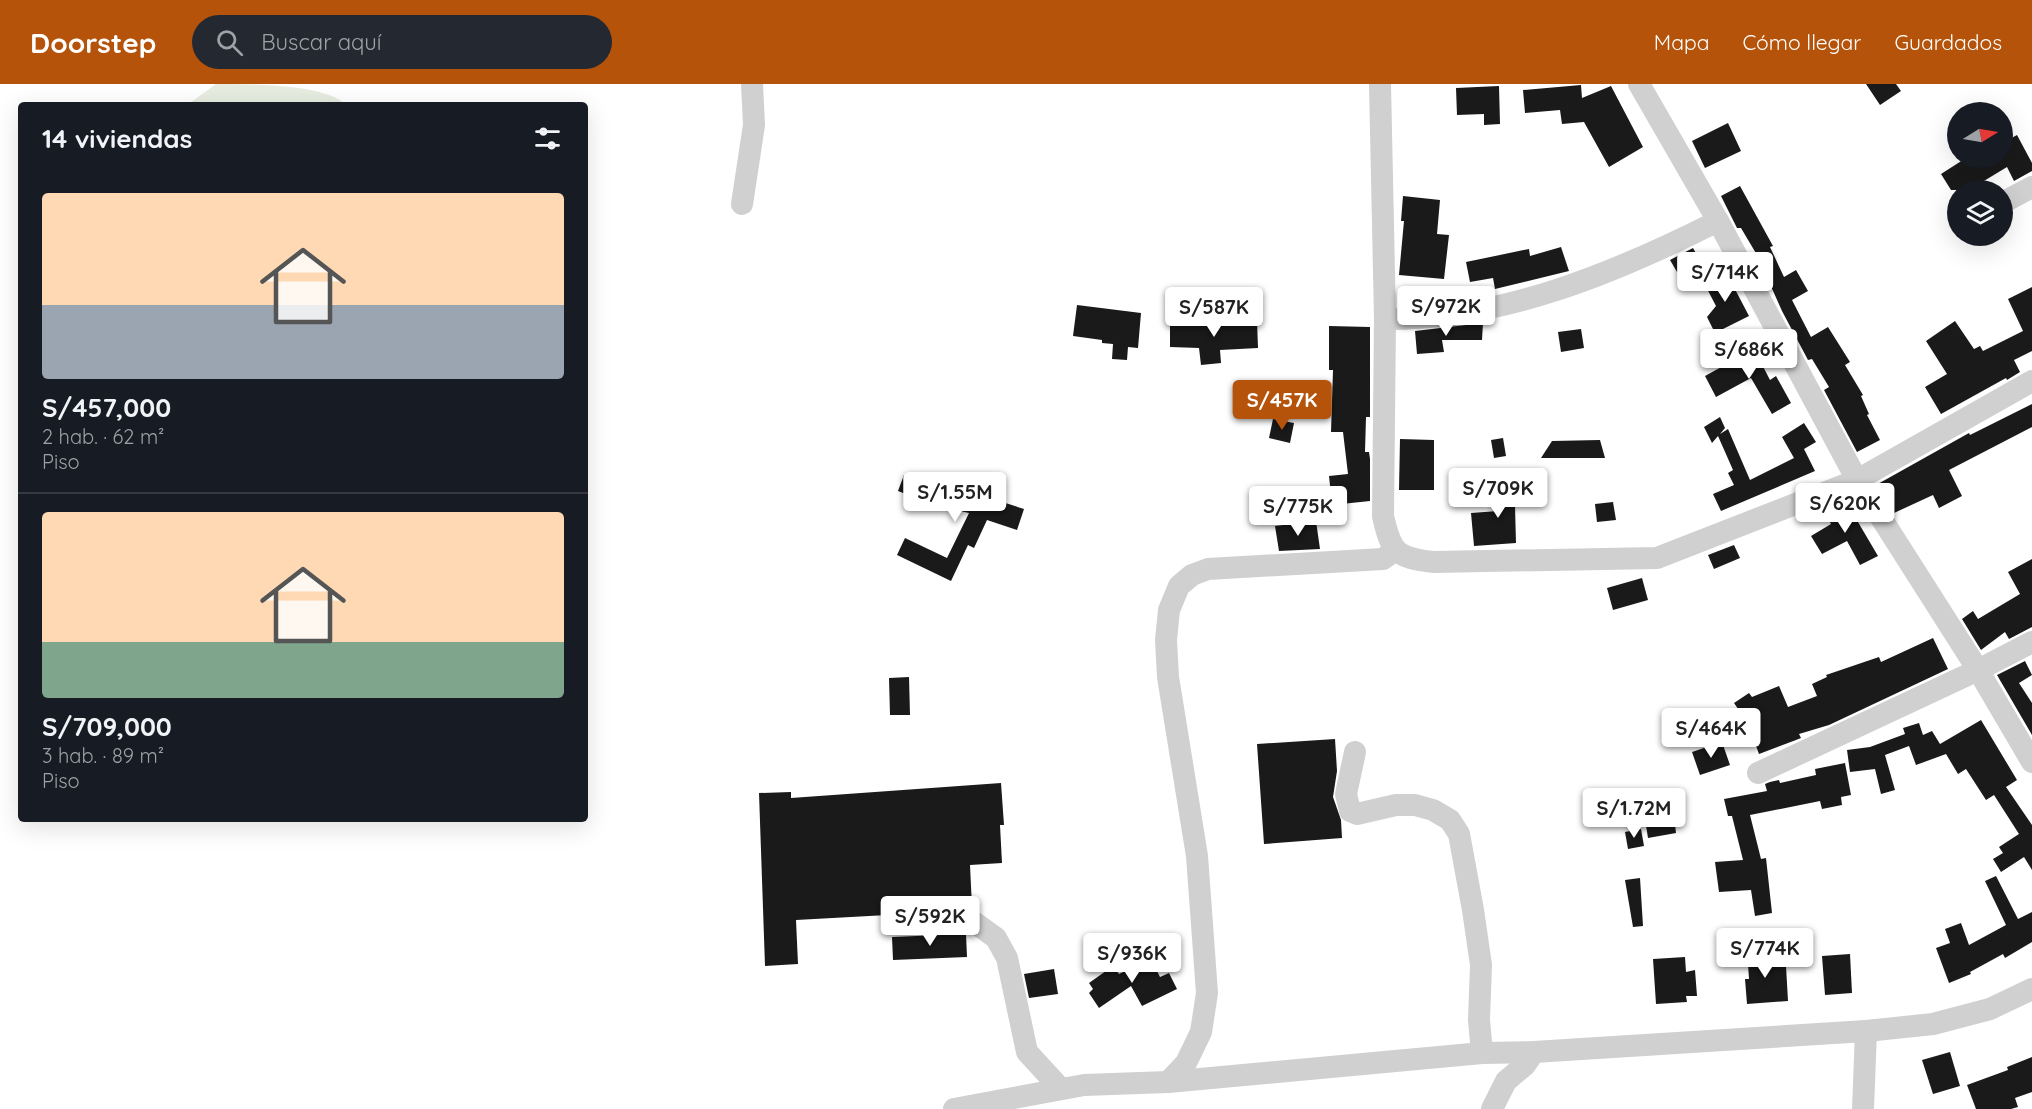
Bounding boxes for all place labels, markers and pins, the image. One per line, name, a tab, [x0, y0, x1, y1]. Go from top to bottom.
pin: S/714K	[1676, 252, 1774, 303]
pin: S/972K	[1397, 286, 1495, 337]
pin: S/587K	[1165, 287, 1263, 338]
pin: S/686K	[1700, 329, 1798, 380]
pin: S/457K	[1233, 380, 1331, 431]
pin: S/709K	[1449, 468, 1547, 519]
pin: S/1.55M	[900, 472, 1010, 523]
pin: S/620K	[1796, 483, 1894, 534]
pin: S/775K	[1249, 486, 1347, 537]
pin: S/464K	[1662, 708, 1760, 759]
pin: S/1.72M	[1579, 788, 1689, 839]
pin: S/592K	[881, 896, 979, 947]
pin: S/774K	[1716, 928, 1814, 979]
pin: S/936K	[1083, 933, 1181, 984]

